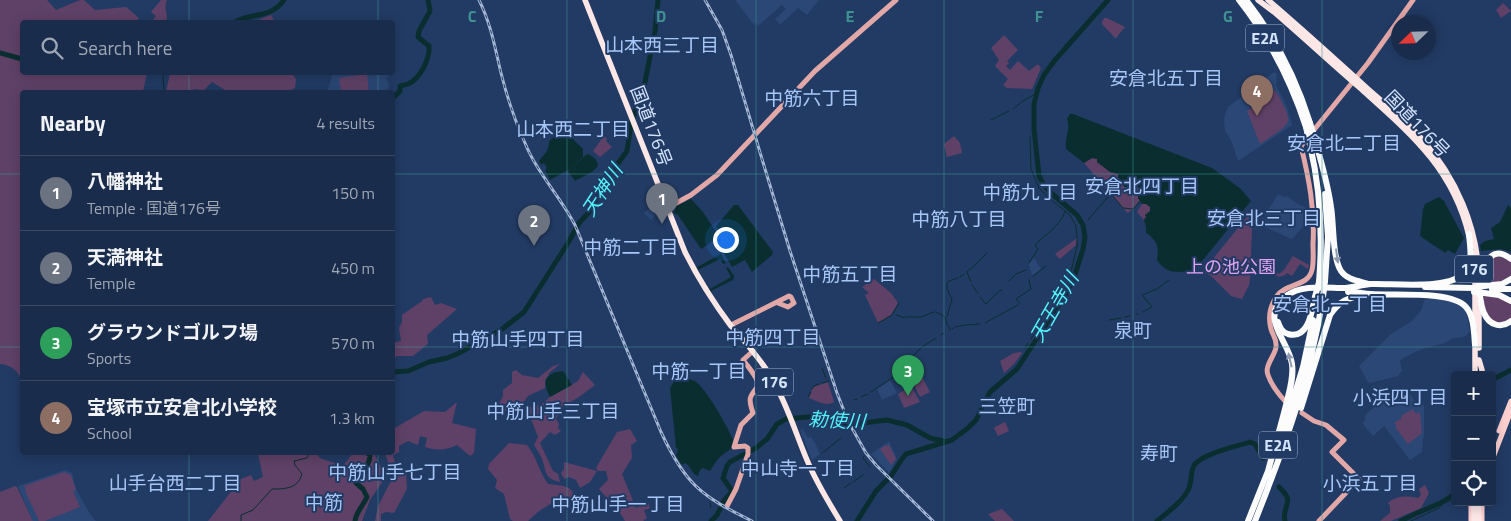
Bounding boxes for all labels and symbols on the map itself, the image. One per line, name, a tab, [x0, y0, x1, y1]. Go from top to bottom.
text: C	[468, 4, 477, 28]
text: D	[656, 4, 666, 28]
text: E	[846, 4, 855, 28]
text: F	[1035, 4, 1044, 28]
text: G	[1223, 4, 1233, 28]
north arrow	[1391, 15, 1436, 60]
road number: E2A	[1246, 24, 1284, 52]
district label: 山本西三丁目	[605, 30, 719, 59]
district label: 安倉北五丁目	[1109, 63, 1223, 92]
pin: 4	[1241, 75, 1273, 116]
street label: 国道176号	[624, 82, 679, 170]
district label: 中筋六丁目	[764, 83, 860, 112]
street label: 国道176号	[1378, 84, 1456, 163]
district label: 山本西二丁目	[516, 114, 630, 143]
district label: 安倉北二丁目	[1287, 128, 1401, 157]
water label: 天神川	[574, 156, 630, 222]
district label: 安倉北四丁目	[1085, 171, 1199, 200]
district label: 中筋九丁目	[982, 177, 1078, 206]
pin: 1	[646, 183, 678, 224]
district label: 安倉北三丁目	[1207, 203, 1321, 232]
district label: 中筋八丁目	[911, 204, 1007, 233]
pin: 2	[518, 205, 550, 246]
your location	[713, 227, 739, 253]
district label: 中筋二丁目	[583, 232, 679, 261]
one-way arrow	[1333, 248, 1341, 264]
park label: 上の池公園	[1186, 253, 1276, 280]
road number: 176	[1455, 255, 1493, 282]
district label: 中筋五丁目	[802, 259, 898, 288]
water label: 天王寺川	[1022, 265, 1086, 347]
district label: 安倉北一丁目	[1273, 289, 1387, 318]
district label: 泉町	[1114, 315, 1152, 344]
district label: 中筋四丁目	[725, 322, 821, 351]
district label: 中筋山手四丁目	[451, 324, 585, 353]
one-way arrow	[1286, 352, 1294, 367]
pin: 3	[892, 355, 924, 396]
district label: 中筋一丁目	[651, 356, 747, 385]
road number: 176	[755, 368, 793, 396]
district label: 小浜四丁目	[1352, 382, 1448, 411]
district label: 三笠町	[978, 391, 1036, 420]
district label: 中筋山手三丁目	[486, 396, 620, 425]
water label: 勅使川	[808, 404, 868, 436]
road number: E2A	[1259, 432, 1297, 458]
district label: 寿町	[1140, 438, 1178, 467]
district label: 中山寺一丁目	[741, 453, 855, 482]
district label: 中筋山手七丁目	[328, 457, 462, 486]
district label: 山手台西二丁目	[108, 468, 242, 497]
district label: 小浜五丁目	[1322, 468, 1418, 497]
district label: 中筋	[305, 487, 343, 516]
district label: 中筋山手一丁目	[551, 489, 685, 518]

